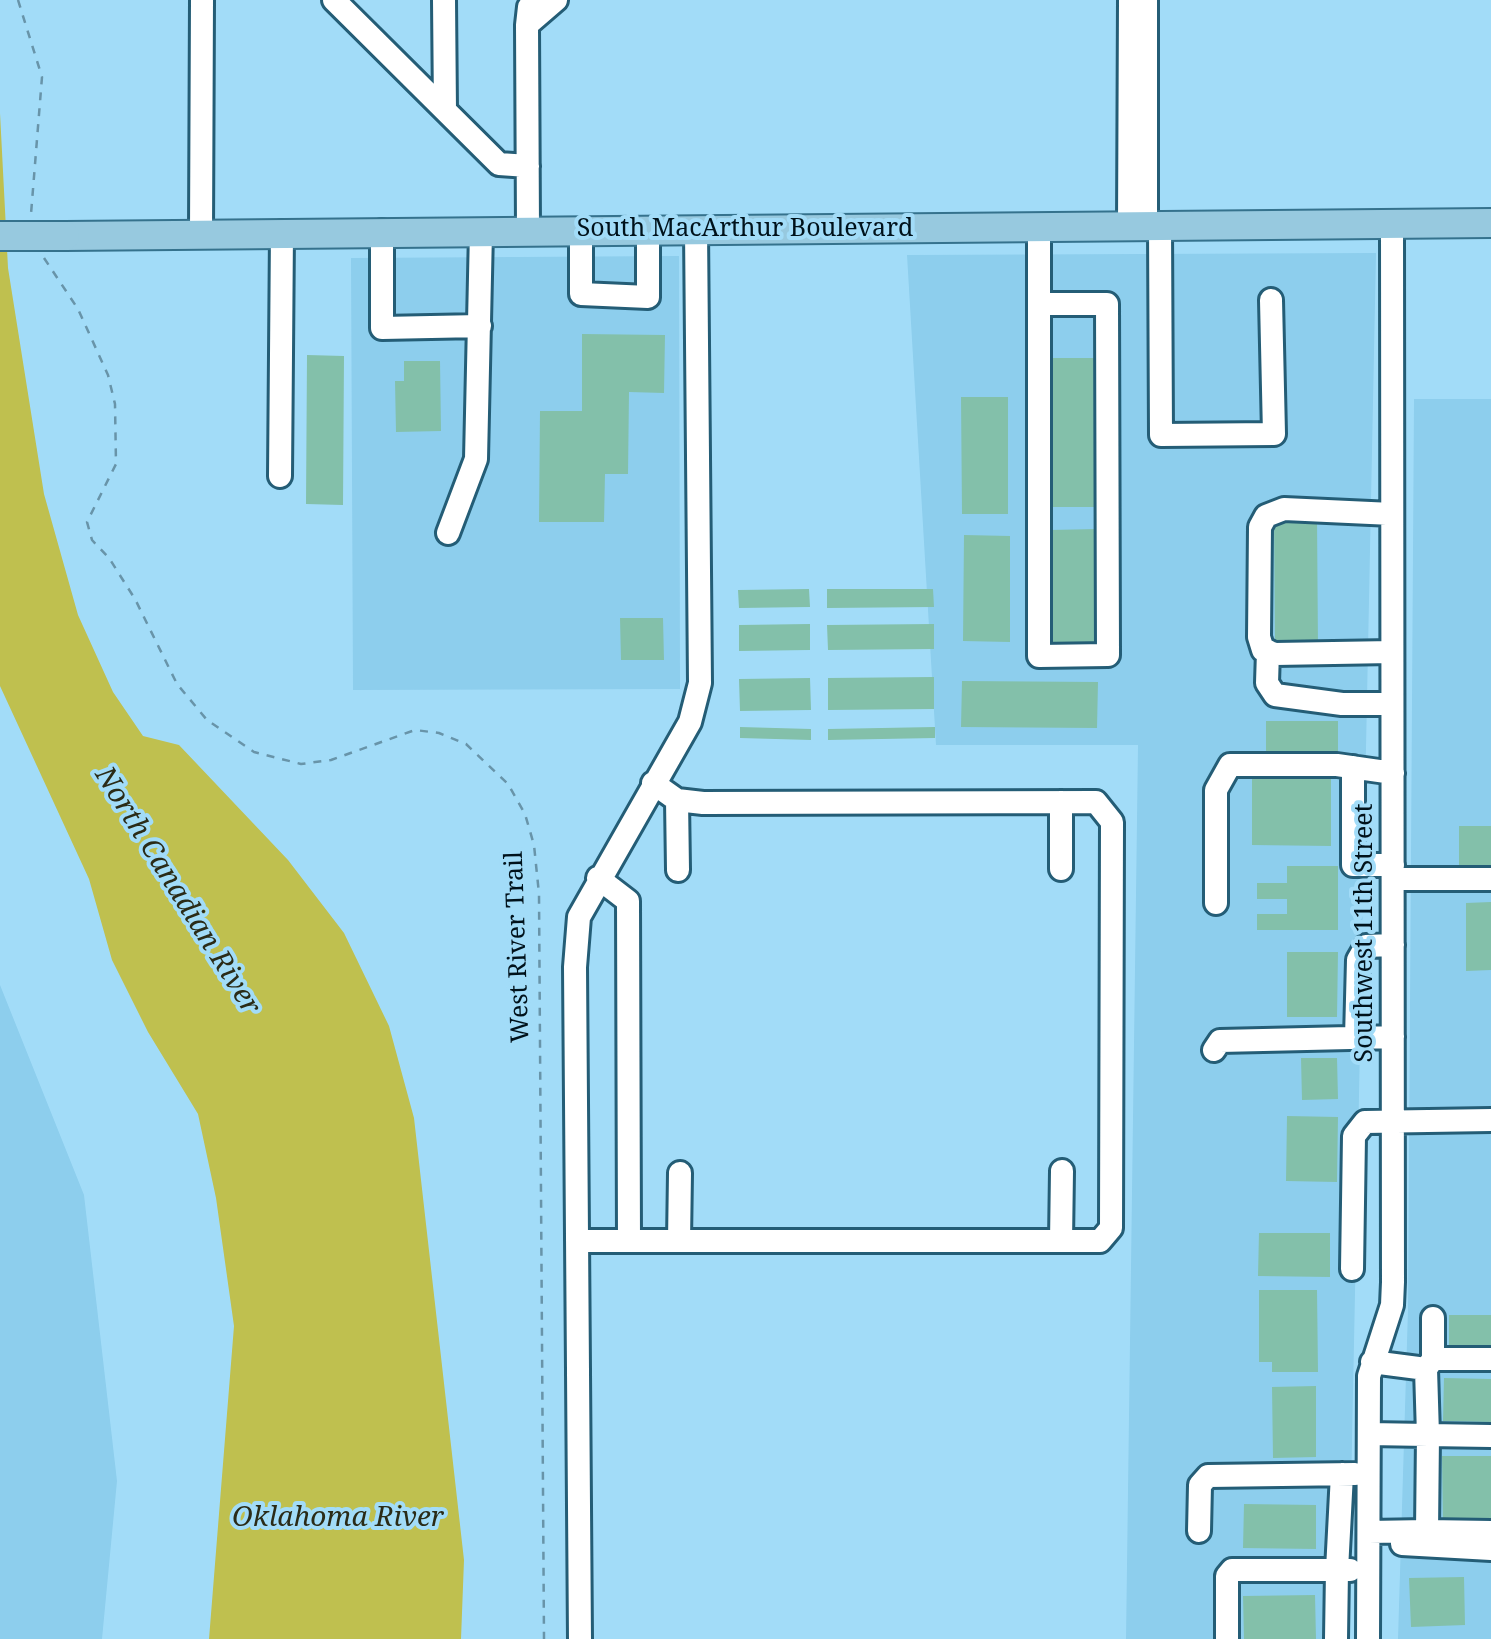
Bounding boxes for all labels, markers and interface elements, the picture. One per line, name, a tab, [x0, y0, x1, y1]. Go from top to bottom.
street label: South MacArthur Boulevard	[577, 214, 913, 244]
water label: North Canadian River	[87, 761, 267, 1021]
street label: Southwest 11th Street	[1350, 804, 1380, 1062]
street label: West River Trail	[500, 851, 536, 1043]
water label: Oklahoma River	[232, 1501, 444, 1535]

